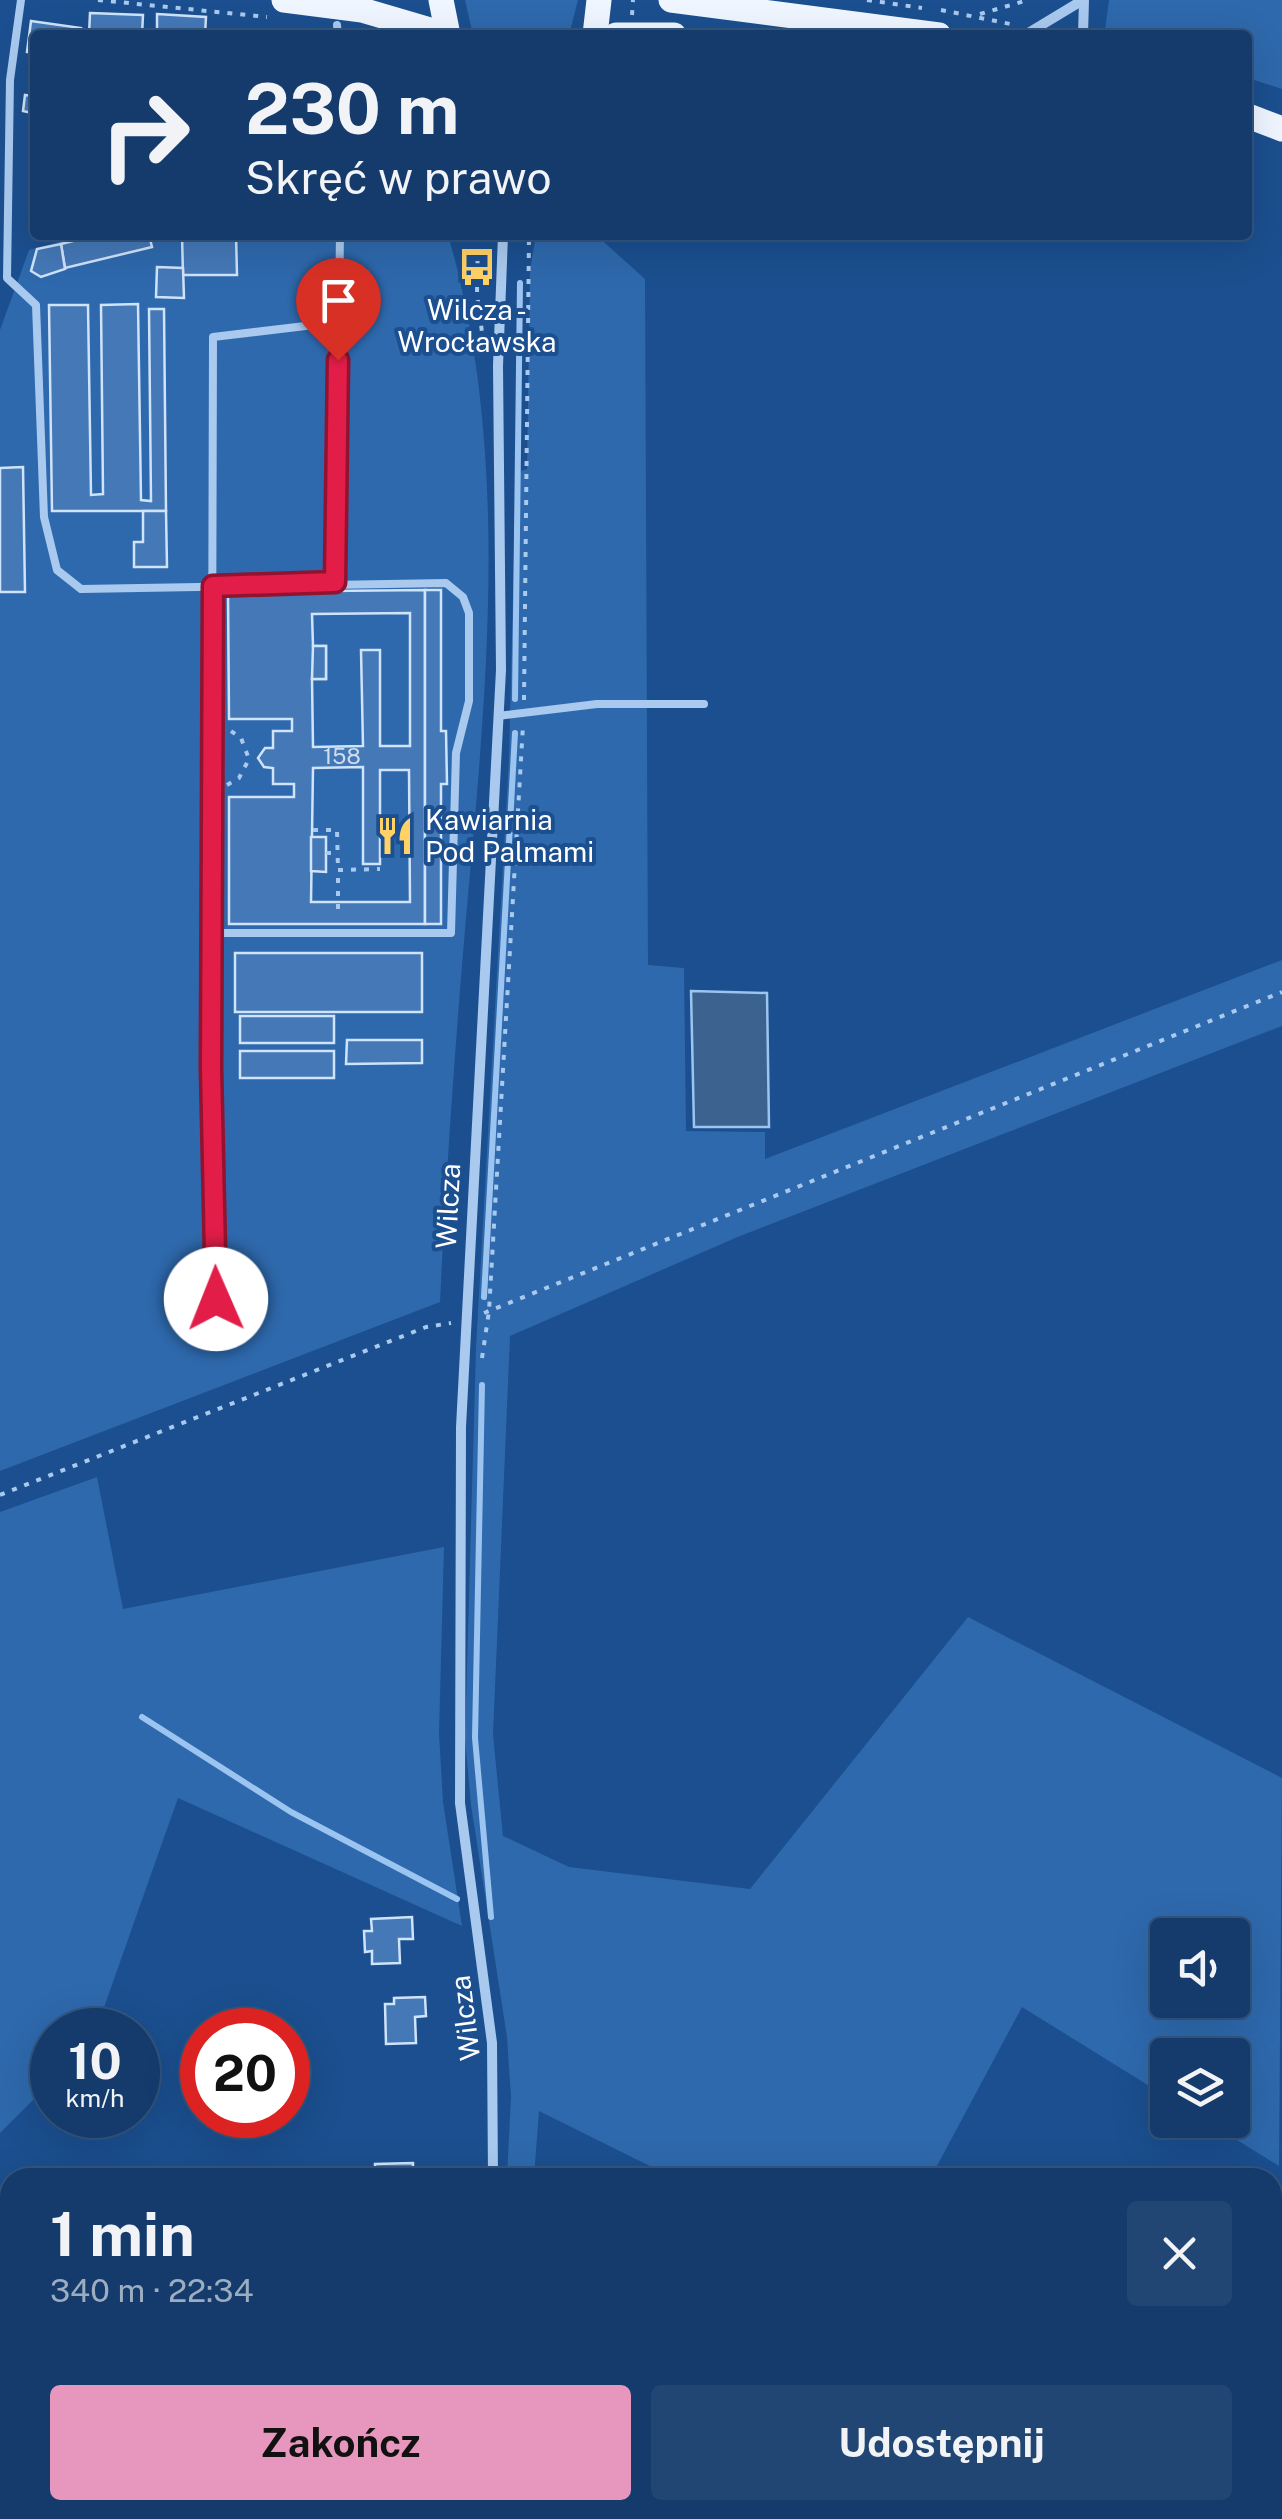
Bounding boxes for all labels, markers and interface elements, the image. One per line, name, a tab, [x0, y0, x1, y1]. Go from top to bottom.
text: 230 m	[245, 67, 459, 150]
icon: right	[80, 70, 210, 200]
text: Skręć w prawo	[245, 151, 552, 204]
bus stop icon: Wilcza - Wrocławska	[456, 246, 498, 288]
pin	[296, 258, 381, 361]
icon: arrive	[311, 273, 366, 328]
place label: Wilcza - Wrocławska	[397, 293, 557, 358]
house number: 158	[323, 743, 361, 769]
place label: Kawiarnia Pod Palmami	[425, 803, 594, 868]
restaurant icon: Kawiarnia Pod Palmami	[374, 815, 416, 857]
street label: Wilcza	[429, 1162, 466, 1250]
position arrow	[164, 1247, 268, 1351]
map controls	[1150, 1918, 1250, 2138]
button: sound	[1150, 1918, 1250, 2018]
street label: Wilcza	[443, 1974, 486, 2063]
speed limit sign: 20	[180, 2008, 310, 2138]
text: 10	[68, 2031, 122, 2090]
button: layers	[1150, 2038, 1250, 2138]
text: km/h	[66, 2083, 124, 2113]
text: 1 min	[50, 2199, 195, 2270]
button: close	[1127, 2201, 1232, 2306]
text: 340 m · 22:34	[50, 2272, 254, 2309]
button: Zakończ	[50, 2385, 631, 2500]
button: Udostępnij	[651, 2385, 1232, 2500]

